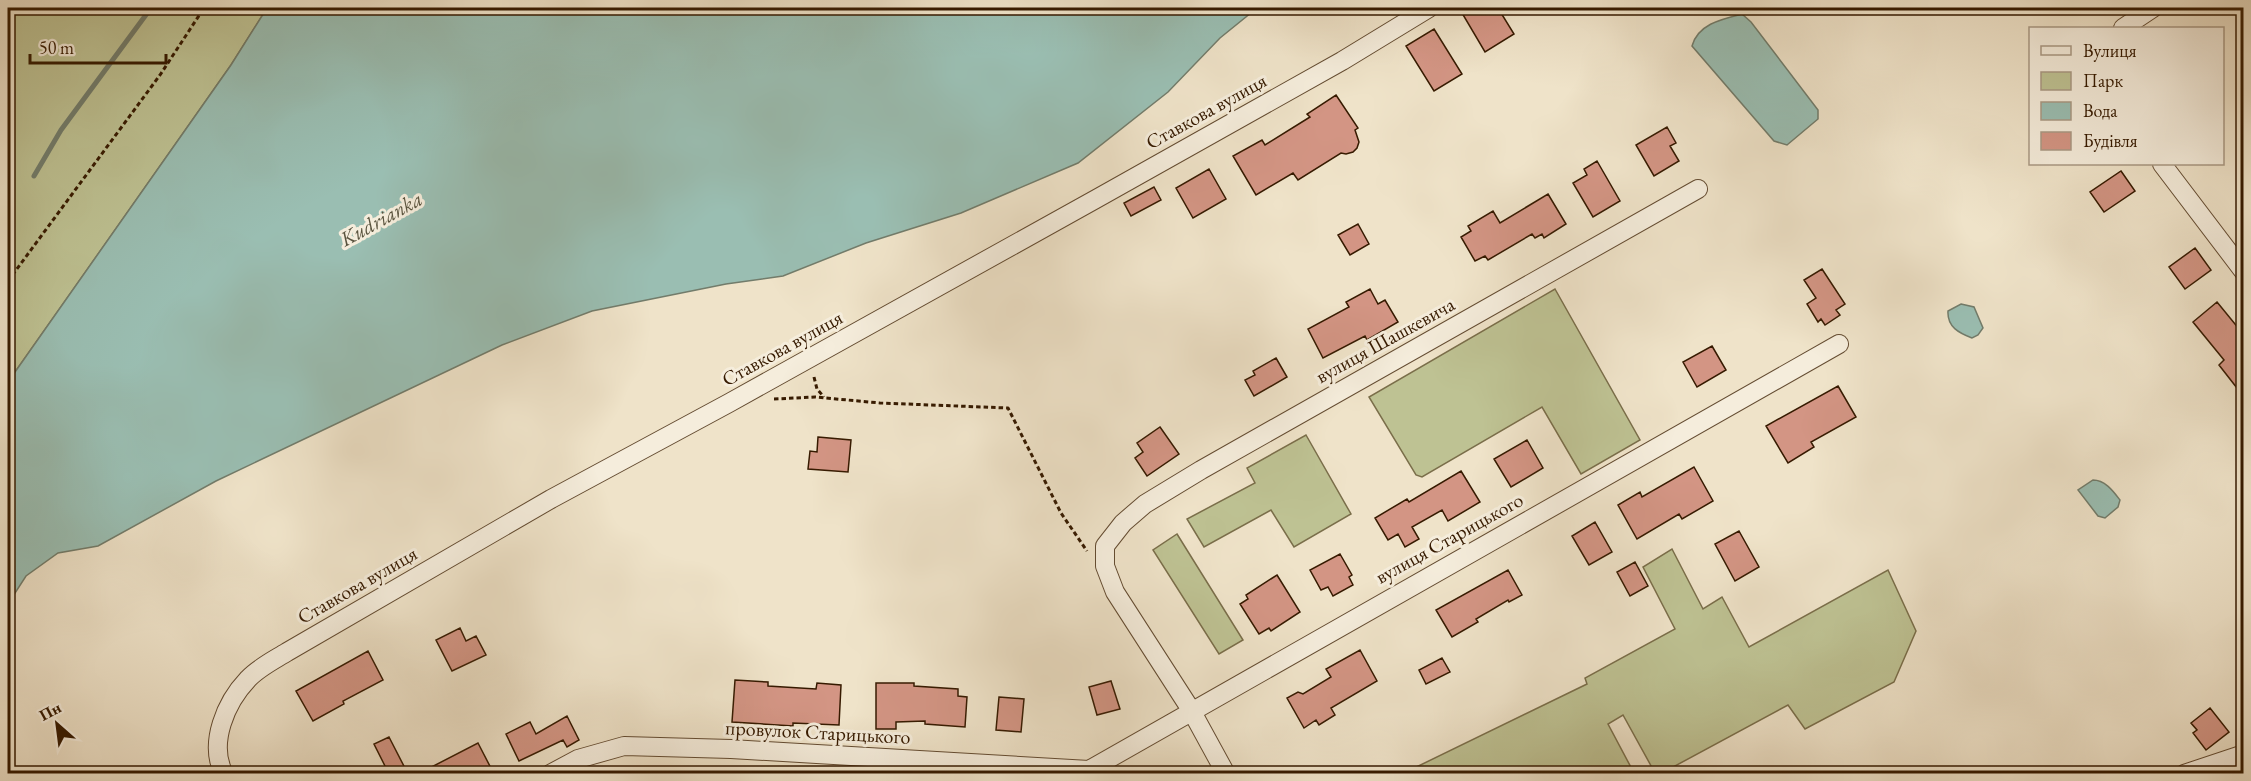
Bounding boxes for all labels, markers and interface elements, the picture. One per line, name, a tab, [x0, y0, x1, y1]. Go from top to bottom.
scale bar	[30, 27, 166, 65]
legend	[2029, 27, 2224, 165]
text: 50 m	[39, 36, 74, 59]
text: Вулиця	[2083, 39, 2136, 62]
street label: Ставкова вулиця	[1141, 67, 1271, 155]
text: Парк	[2083, 69, 2123, 92]
text: Вода	[2083, 99, 2118, 122]
text: Будівля	[2083, 129, 2138, 152]
water label: Kudrianka	[334, 185, 427, 253]
street label: вулиця Шашкевича	[1311, 291, 1459, 389]
street label: Ставкова вулиця	[717, 304, 847, 392]
street label: вулиця Старицького	[1370, 487, 1528, 589]
street label: Ставкова вулиця	[292, 540, 422, 630]
north arrow	[27, 694, 87, 754]
text: Пн	[36, 697, 65, 726]
street label: провулок Старицького	[725, 714, 911, 750]

